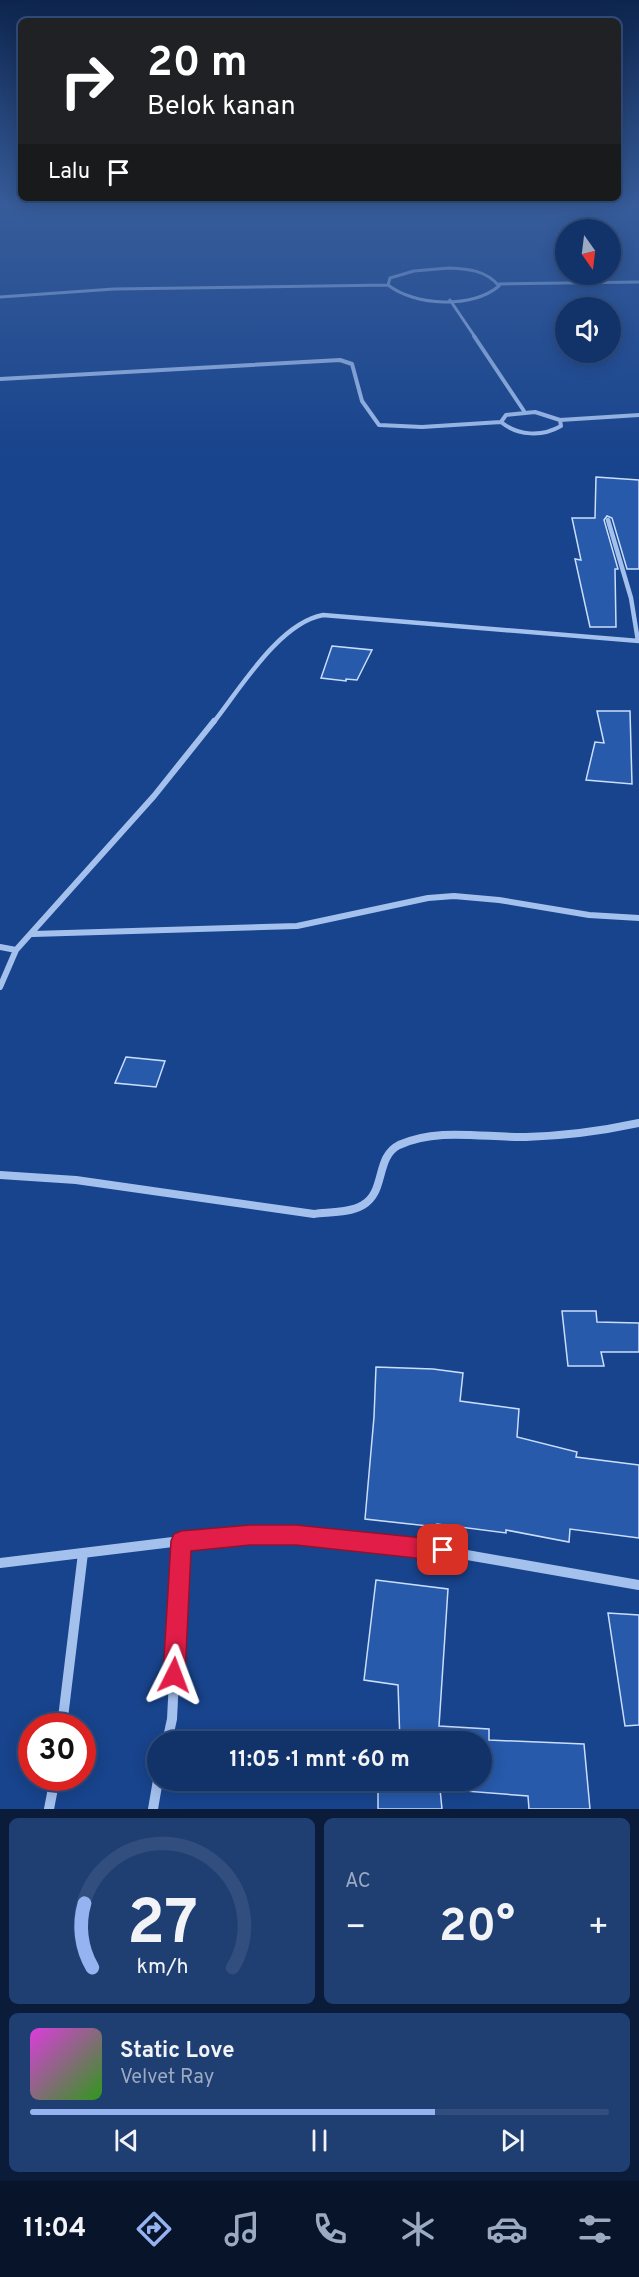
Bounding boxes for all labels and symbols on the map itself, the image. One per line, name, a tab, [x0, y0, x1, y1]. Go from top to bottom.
north arrow	[555, 219, 621, 285]
pin	[417, 1524, 468, 1575]
position arrow	[142, 1643, 206, 1707]
speed limit sign: 30	[18, 1713, 96, 1791]

